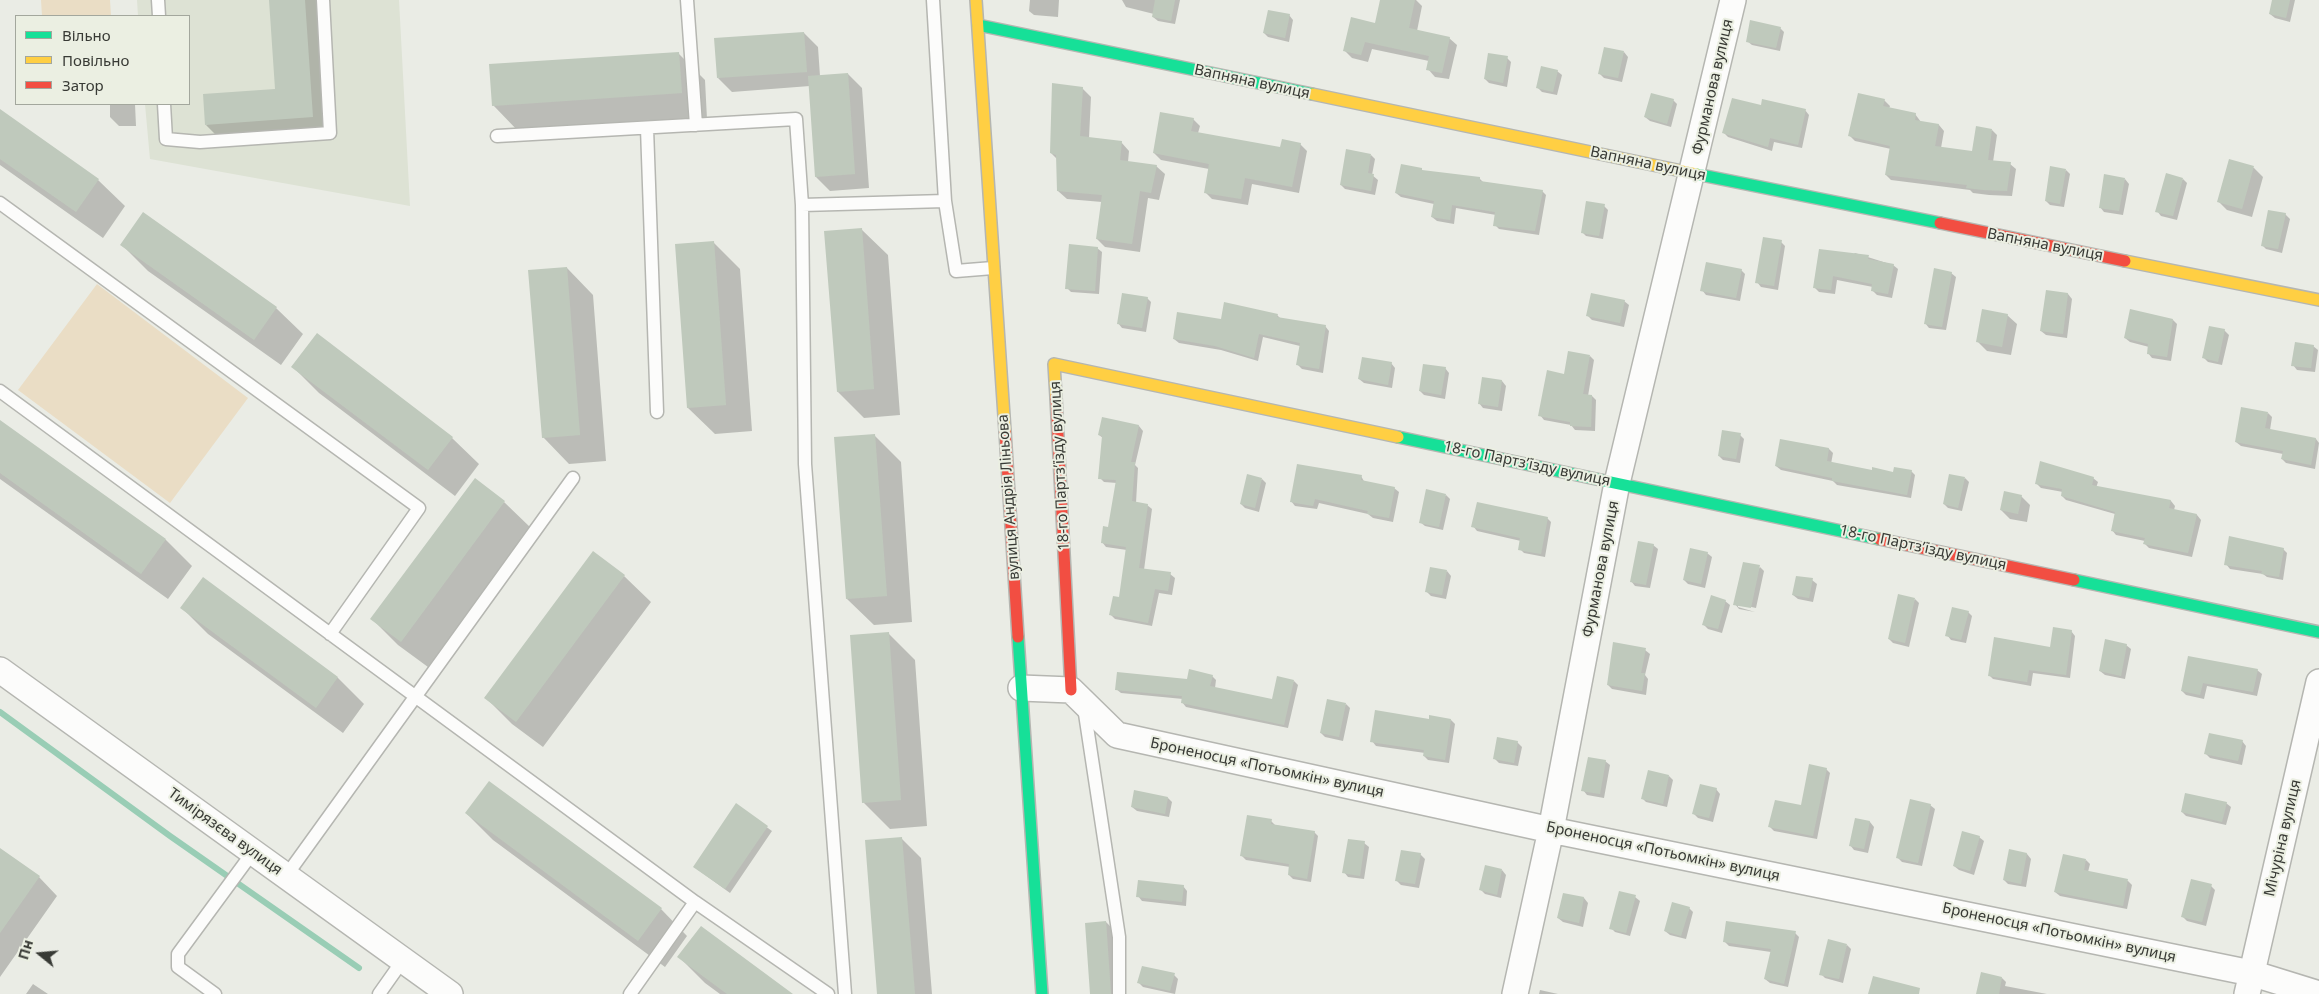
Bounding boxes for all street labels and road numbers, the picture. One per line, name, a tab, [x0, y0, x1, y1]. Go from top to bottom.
street label: Фурманова вулиця	[1689, 17, 1737, 157]
street label: Вапняна вулиця	[1193, 61, 1311, 103]
street label: Вапняна вулиця	[1589, 143, 1707, 185]
street label: Вапняна вулиця	[1986, 225, 2104, 265]
street label: 18-го Партз’їзду вулиця	[1047, 381, 1073, 551]
street label: вулиця Андрія Ліньова	[994, 414, 1024, 580]
street label: 18-го Партз’їзду вулиця	[1442, 438, 1612, 490]
street label: Фурманова вулиця	[1579, 499, 1623, 639]
street label: 18-го Партз’їзду вулиця	[1838, 522, 2008, 574]
street label: Броненосця «Потьомкін» вулиця	[1148, 734, 1386, 802]
street label: Мічуріна вулиця	[2261, 778, 2305, 898]
street label: Тимірязєва вулиця	[164, 785, 286, 879]
street label: Броненосця «Потьомкін» вулиця	[1544, 818, 1782, 886]
street label: Броненосця «Потьомкін» вулиця	[1940, 899, 2178, 967]

